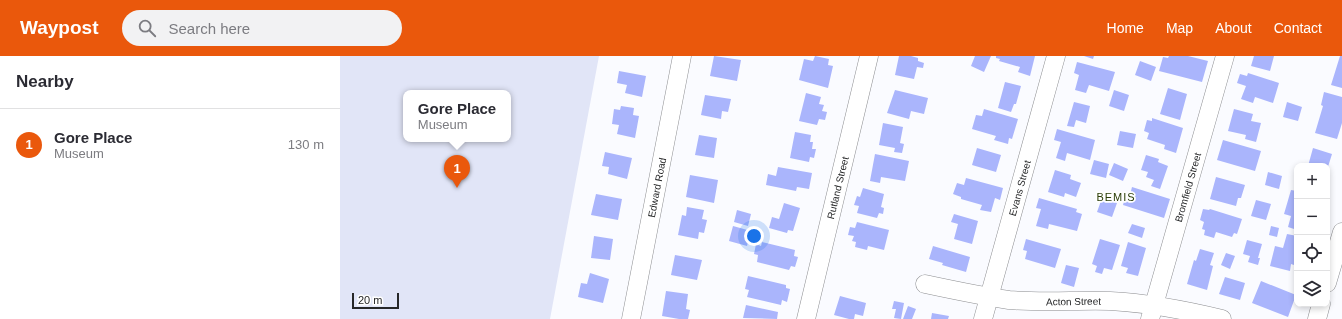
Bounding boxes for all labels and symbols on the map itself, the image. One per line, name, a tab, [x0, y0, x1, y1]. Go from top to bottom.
street label: Bromfield Street	[1172, 151, 1203, 223]
pin: 1	[444, 155, 470, 188]
street label: Rutland Street	[825, 155, 850, 220]
street label: Edward Road	[645, 157, 668, 218]
street label: Evans Street	[1006, 159, 1032, 217]
district label: BEMIS	[1096, 191, 1136, 203]
your location	[744, 226, 764, 246]
scale bar	[352, 291, 399, 310]
street label: Acton Street	[1046, 295, 1101, 307]

